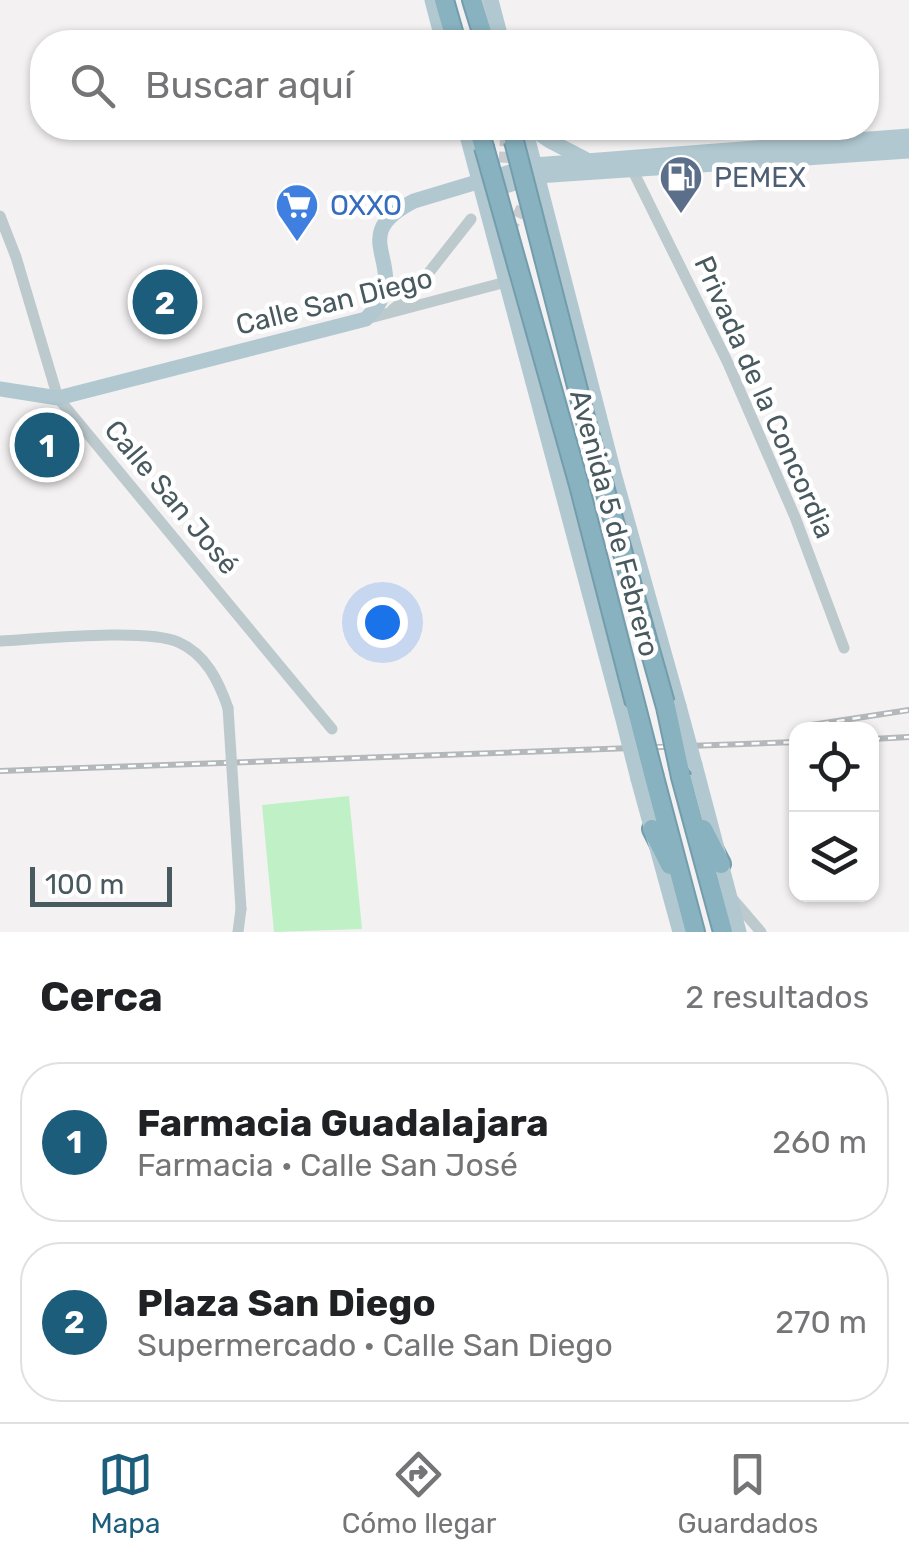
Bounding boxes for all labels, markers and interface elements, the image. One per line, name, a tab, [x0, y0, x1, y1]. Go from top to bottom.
search box	[30, 30, 879, 140]
icon: search	[65, 58, 120, 113]
text: Buscar aquí	[145, 62, 353, 108]
fuel station icon: PEMEX	[658, 154, 704, 215]
place label: PEMEX	[714, 161, 806, 194]
supermarket icon: OXXO	[274, 182, 320, 243]
place label: OXXO	[330, 189, 402, 222]
street label: Privada de la Concordia	[687, 251, 842, 543]
street label: Calle San Diego	[232, 261, 436, 342]
pin: 2	[132, 264, 198, 340]
street label: Avenida 5 de Febrero	[563, 386, 666, 660]
pin: 1	[15, 408, 80, 482]
street label: Calle San José	[98, 414, 246, 581]
your location	[357, 597, 408, 648]
map controls	[789, 722, 879, 902]
button: locate	[789, 722, 879, 812]
button: layers	[789, 812, 879, 902]
scale bar	[30, 862, 172, 906]
text: 100 m	[45, 868, 124, 901]
text: Cerca	[40, 972, 163, 1022]
text: 2 resultados	[685, 978, 869, 1016]
text: Farmacia Guadalajara	[137, 1100, 549, 1146]
text: 1	[67, 1123, 82, 1161]
text: 260 m	[772, 1123, 867, 1161]
text: Farmacia · Calle San José	[137, 1146, 518, 1184]
text: Plaza San Diego	[137, 1280, 436, 1326]
text: 2	[64, 1303, 85, 1341]
text: 270 m	[775, 1303, 867, 1341]
text: Supermercado · Calle San Diego	[137, 1326, 613, 1364]
tab: Mapa	[91, 1447, 160, 1540]
tab: Cómo llegar	[342, 1447, 496, 1540]
tab: Guardados	[678, 1447, 818, 1540]

